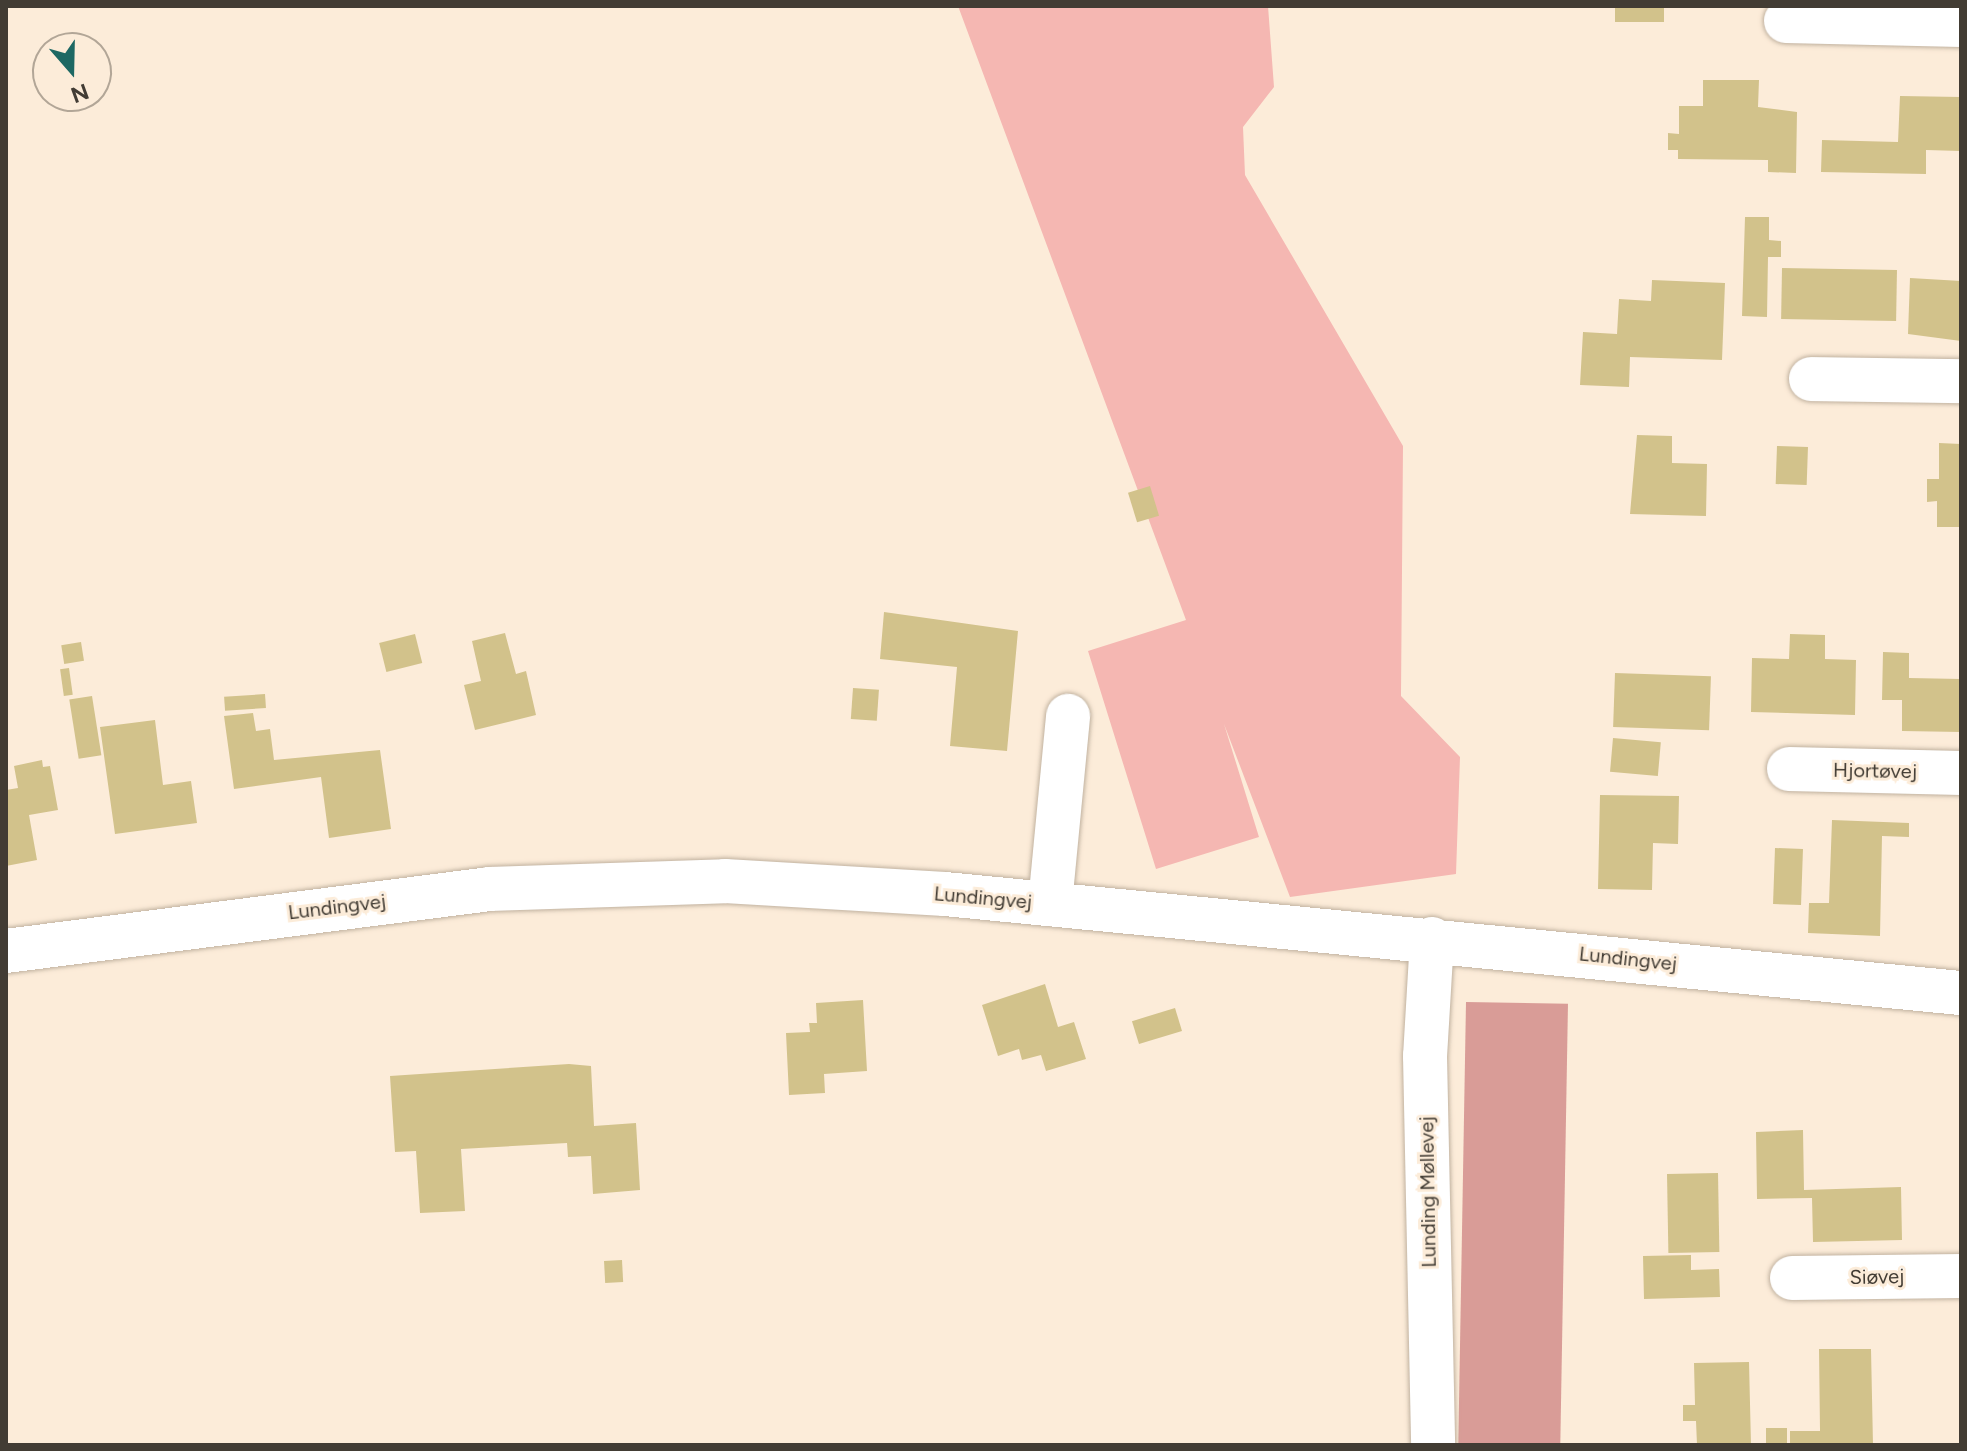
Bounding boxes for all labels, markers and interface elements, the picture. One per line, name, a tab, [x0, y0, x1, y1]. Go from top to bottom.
north arrow	[32, 32, 112, 112]
text: N	[67, 78, 92, 109]
street label: Hjortøvej	[1833, 758, 1917, 784]
street label: Lundingvej	[933, 882, 1033, 914]
street label: Lundingvej	[287, 889, 387, 925]
street label: Lundingvej	[1578, 942, 1678, 976]
street label: Lunding Møllevej	[1415, 1116, 1441, 1268]
street label: Siøvej	[1849, 1265, 1905, 1289]

